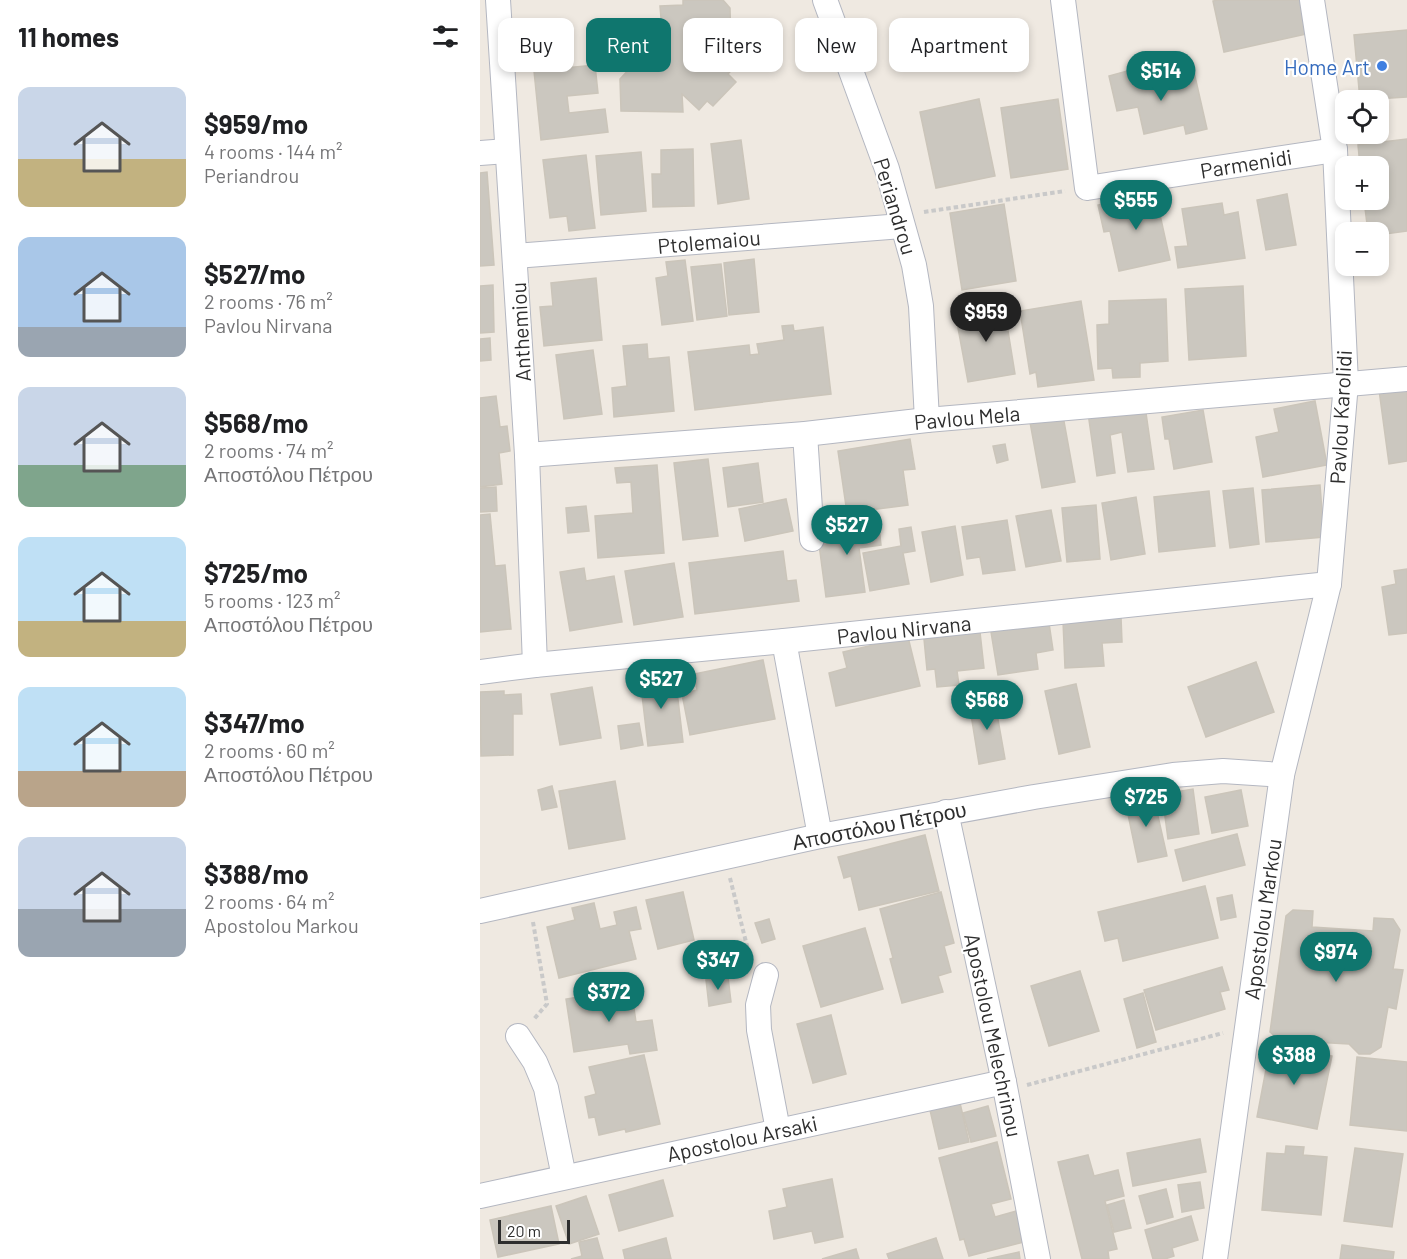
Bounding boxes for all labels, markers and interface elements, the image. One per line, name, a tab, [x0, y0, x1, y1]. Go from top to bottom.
chip: Buy	[498, 18, 574, 72]
chip: Rent	[586, 18, 671, 72]
chip: Filters	[683, 18, 783, 72]
chip: New	[795, 18, 877, 72]
chip: Apartment	[889, 18, 1029, 72]
icon: filters	[429, 20, 462, 53]
text: 11 homes	[18, 21, 119, 52]
pin: $514	[1125, 51, 1197, 102]
place label: Home Art	[1284, 54, 1370, 79]
text: $514	[1140, 58, 1182, 82]
marker: Home Art	[1375, 59, 1389, 73]
map controls	[1335, 90, 1389, 276]
button: locate	[1335, 90, 1389, 144]
text: $959/mo	[204, 108, 308, 139]
icon: home	[66, 111, 138, 183]
text: 4 rooms · 144 m²	[204, 139, 342, 163]
street label: Parmenidi	[1198, 143, 1294, 183]
street label: Periandrou	[869, 155, 923, 257]
button: +	[1335, 156, 1389, 210]
text: Periandrou	[204, 163, 299, 187]
pin: $555	[1100, 180, 1172, 231]
text: $555	[1114, 187, 1158, 211]
button: −	[1335, 222, 1389, 276]
street label: Ptolemaiou	[656, 224, 762, 258]
text: $527/mo	[204, 258, 305, 289]
icon: home	[66, 261, 138, 333]
street label: Anthemiou	[505, 282, 535, 382]
text: 2 rooms · 76 m²	[204, 289, 333, 313]
pin: $959	[950, 292, 1022, 343]
text: $959	[964, 299, 1008, 323]
text: Pavlou Nirvana	[204, 313, 333, 337]
street label: Pavlou Karolidi	[1324, 349, 1356, 485]
street label: Pavlou Mela	[913, 400, 1021, 434]
text: $568/mo	[204, 407, 309, 438]
icon: home	[66, 411, 138, 483]
text: 2 rooms · 74 m²	[204, 438, 334, 462]
text: Αποστόλου Πέτρου	[204, 462, 373, 486]
pin: $527	[811, 505, 883, 556]
text: $527	[825, 512, 869, 536]
text: $725/mo	[204, 557, 308, 588]
icon: home	[66, 561, 138, 633]
text: 5 rooms · 123 m²	[204, 588, 341, 612]
street label: Pavlou Nirvana	[836, 610, 972, 648]
text: Αποστόλου Πέτρου	[204, 612, 373, 636]
pin: $527	[625, 659, 697, 710]
text: $527	[639, 666, 683, 690]
pin: $568	[951, 680, 1023, 731]
text: $568	[965, 687, 1009, 711]
text: $347/mo	[204, 707, 305, 738]
icon: home	[66, 711, 138, 783]
text: 2 rooms · 60 m²	[204, 738, 335, 762]
text: Αποστόλου Πέτρου	[204, 762, 373, 786]
pin: $725	[1110, 777, 1182, 828]
text: $725	[1124, 784, 1168, 808]
street label: Αποστόλου Πέτρου	[790, 796, 968, 854]
street label: Apostolou Markou	[1238, 837, 1286, 1001]
text: $388/mo	[204, 858, 309, 889]
icon: home	[66, 861, 138, 933]
text: 2 rooms · 64 m²	[204, 889, 334, 913]
text: Apostolou Markou	[204, 913, 359, 937]
street label: Apostolou Melechrinou	[960, 931, 1028, 1139]
pin: $974	[1300, 932, 1372, 983]
text: $974	[1314, 939, 1358, 963]
pin: $347	[682, 940, 754, 991]
text: $347	[697, 947, 739, 971]
pin: $372	[573, 972, 645, 1023]
text: $372	[587, 979, 631, 1003]
pin: $388	[1258, 1035, 1330, 1086]
text: $388	[1272, 1042, 1316, 1066]
street label: Apostolou Arsaki	[664, 1110, 820, 1166]
scale bar	[498, 1217, 570, 1244]
text: 20 m	[507, 1221, 541, 1240]

